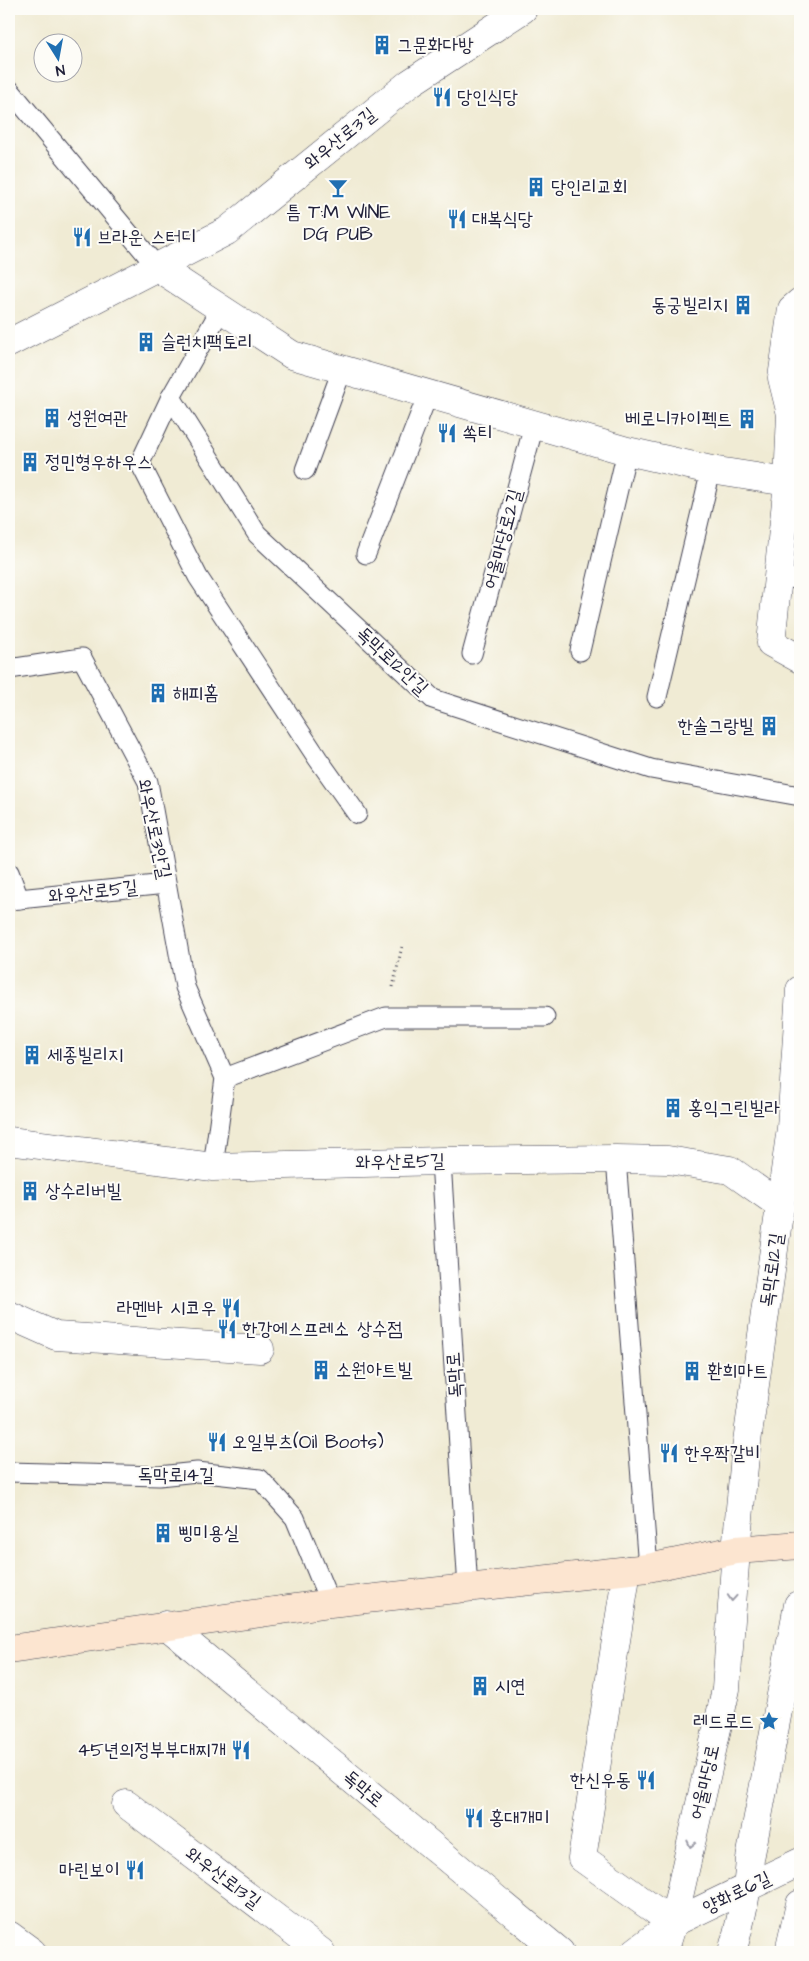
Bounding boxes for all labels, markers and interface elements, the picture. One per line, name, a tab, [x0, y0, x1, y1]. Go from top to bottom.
north arrow	[32, 32, 82, 82]
place label: 그문화다방	[397, 32, 474, 59]
building icon: 그문화다방	[371, 34, 393, 56]
text: N	[54, 59, 67, 80]
place label: 당인식당	[457, 84, 518, 111]
restaurant icon: 당인식당	[431, 86, 453, 108]
street label: 와우산로3길	[298, 101, 382, 177]
place label: 당인리교회	[551, 174, 627, 201]
building icon: 당인리교회	[525, 176, 547, 198]
bar icon: 틈 T:M WINE DG PUB	[327, 177, 349, 199]
place label: 틈 T:M WINE DG PUB	[285, 199, 391, 248]
place label: 대복식당	[472, 206, 533, 233]
restaurant icon: 대복식당	[446, 208, 468, 230]
place label: 브라운 스터디	[97, 224, 196, 251]
restaurant icon: 브라운 스터디	[71, 226, 93, 248]
place label: 동궁빌리지	[652, 292, 728, 319]
building icon: 동궁빌리지	[732, 294, 754, 316]
place label: 슬런치팩토리	[161, 329, 253, 356]
building icon: 슬런치팩토리	[135, 331, 157, 353]
place label: 성원여관	[67, 405, 128, 432]
place label: 베로니카이펙트	[625, 406, 732, 433]
building icon: 성원여관	[41, 407, 63, 429]
building icon: 베로니카이펙트	[736, 408, 758, 430]
place label: 쏙티	[462, 420, 493, 447]
restaurant icon: 쏙티	[436, 422, 458, 444]
place label: 정민형우하우스	[45, 449, 152, 476]
building icon: 정민형우하우스	[19, 451, 41, 473]
street label: 어울마당로2길	[477, 486, 529, 592]
street label: 독막로12안길	[350, 621, 434, 701]
place label: 해피홈	[173, 680, 219, 707]
building icon: 해피홈	[147, 682, 169, 704]
place label: 한솔그랑빌	[678, 713, 755, 740]
building icon: 한솔그랑빌	[758, 715, 780, 737]
street label: 와우산로3안길	[130, 777, 178, 881]
street label: 와우산로5길	[47, 874, 139, 910]
place label: 세종빌리지	[47, 1042, 123, 1069]
building icon: 세종빌리지	[21, 1044, 43, 1066]
place label: 홍익그린빌라	[688, 1095, 780, 1122]
building icon: 홍익그린빌라	[662, 1097, 684, 1119]
street label: 와우산로5길	[355, 1148, 445, 1176]
place label: 상수리버빌	[45, 1178, 122, 1205]
building icon: 상수리버빌	[19, 1180, 41, 1202]
street label: 독막로12길	[753, 1231, 791, 1309]
place label: 라멘바 시코우	[117, 1295, 216, 1322]
restaurant icon: 라멘바 시코우	[220, 1297, 242, 1319]
place label: 한강에스프레소 상수점	[242, 1316, 403, 1343]
restaurant icon: 한강에스프레소 상수점	[216, 1318, 238, 1340]
street label: 독막로	[440, 1351, 470, 1399]
place label: 소원아트빌	[336, 1357, 413, 1384]
place label: 환희마트	[707, 1358, 768, 1385]
building icon: 소원아트빌	[310, 1359, 332, 1381]
building icon: 환희마트	[681, 1360, 703, 1382]
place label: 오일부츠(Oil Boots)	[232, 1429, 384, 1456]
restaurant icon: 오일부츠(Oil Boots)	[206, 1431, 228, 1453]
place label: 한우짝갈비	[684, 1440, 760, 1467]
restaurant icon: 한우짝갈비	[658, 1442, 680, 1464]
street label: 독막로14길	[138, 1462, 214, 1489]
place label: 삥미용실	[178, 1520, 239, 1547]
building icon: 삥미용실	[152, 1522, 174, 1544]
one-way arrow	[727, 1594, 738, 1602]
place label: 시연	[495, 1673, 526, 1700]
building icon: 시연	[469, 1675, 491, 1697]
place label: 레드로드	[693, 1708, 754, 1735]
place icon: 레드로드	[758, 1710, 780, 1732]
place label: 45년의정부부대찌개	[77, 1737, 226, 1764]
restaurant icon: 45년의정부부대찌개	[230, 1739, 252, 1761]
street label: 어울마당로	[683, 1742, 727, 1822]
street label: 독막로	[337, 1764, 389, 1814]
place label: 한신우동	[570, 1767, 631, 1794]
restaurant icon: 한신우동	[635, 1769, 657, 1791]
place label: 홍대개미	[489, 1805, 550, 1832]
restaurant icon: 홍대개미	[463, 1807, 485, 1829]
one-way arrow	[687, 1840, 697, 1849]
street label: 와우산로13길	[180, 1841, 266, 1915]
place label: 마린보이	[59, 1857, 120, 1884]
restaurant icon: 마린보이	[124, 1859, 146, 1881]
street label: 양화로6길	[698, 1865, 776, 1921]

